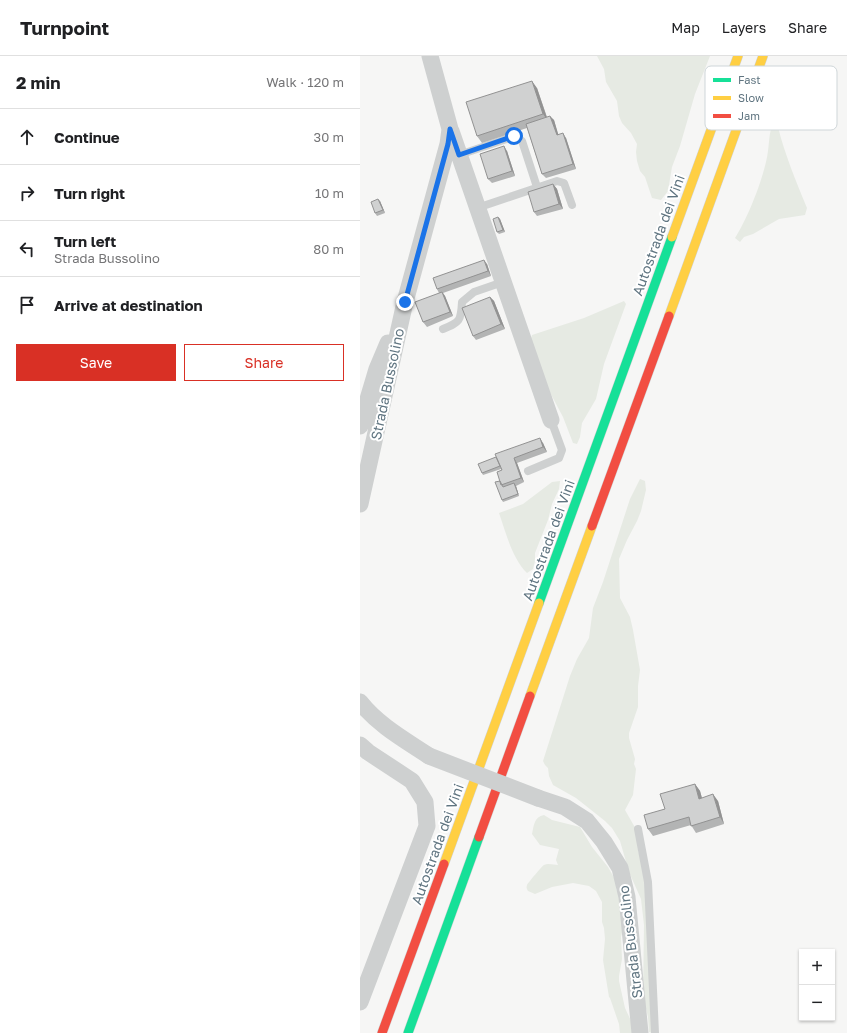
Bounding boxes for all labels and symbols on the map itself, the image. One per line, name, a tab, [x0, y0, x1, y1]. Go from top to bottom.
legend	[705, 66, 837, 130]
text: Fast	[738, 73, 761, 86]
text: Slow	[738, 91, 764, 104]
text: Jam	[738, 109, 760, 122]
route start	[505, 127, 523, 145]
street label: Autostrada dei Vini	[628, 172, 688, 298]
route end	[396, 293, 414, 311]
street label: Strada Bussolino	[367, 327, 407, 441]
street label: Autostrada dei Vini	[518, 477, 578, 603]
street label: Autostrada dei Vini	[407, 781, 467, 907]
street label: Strada Bussolino	[615, 884, 645, 1000]

